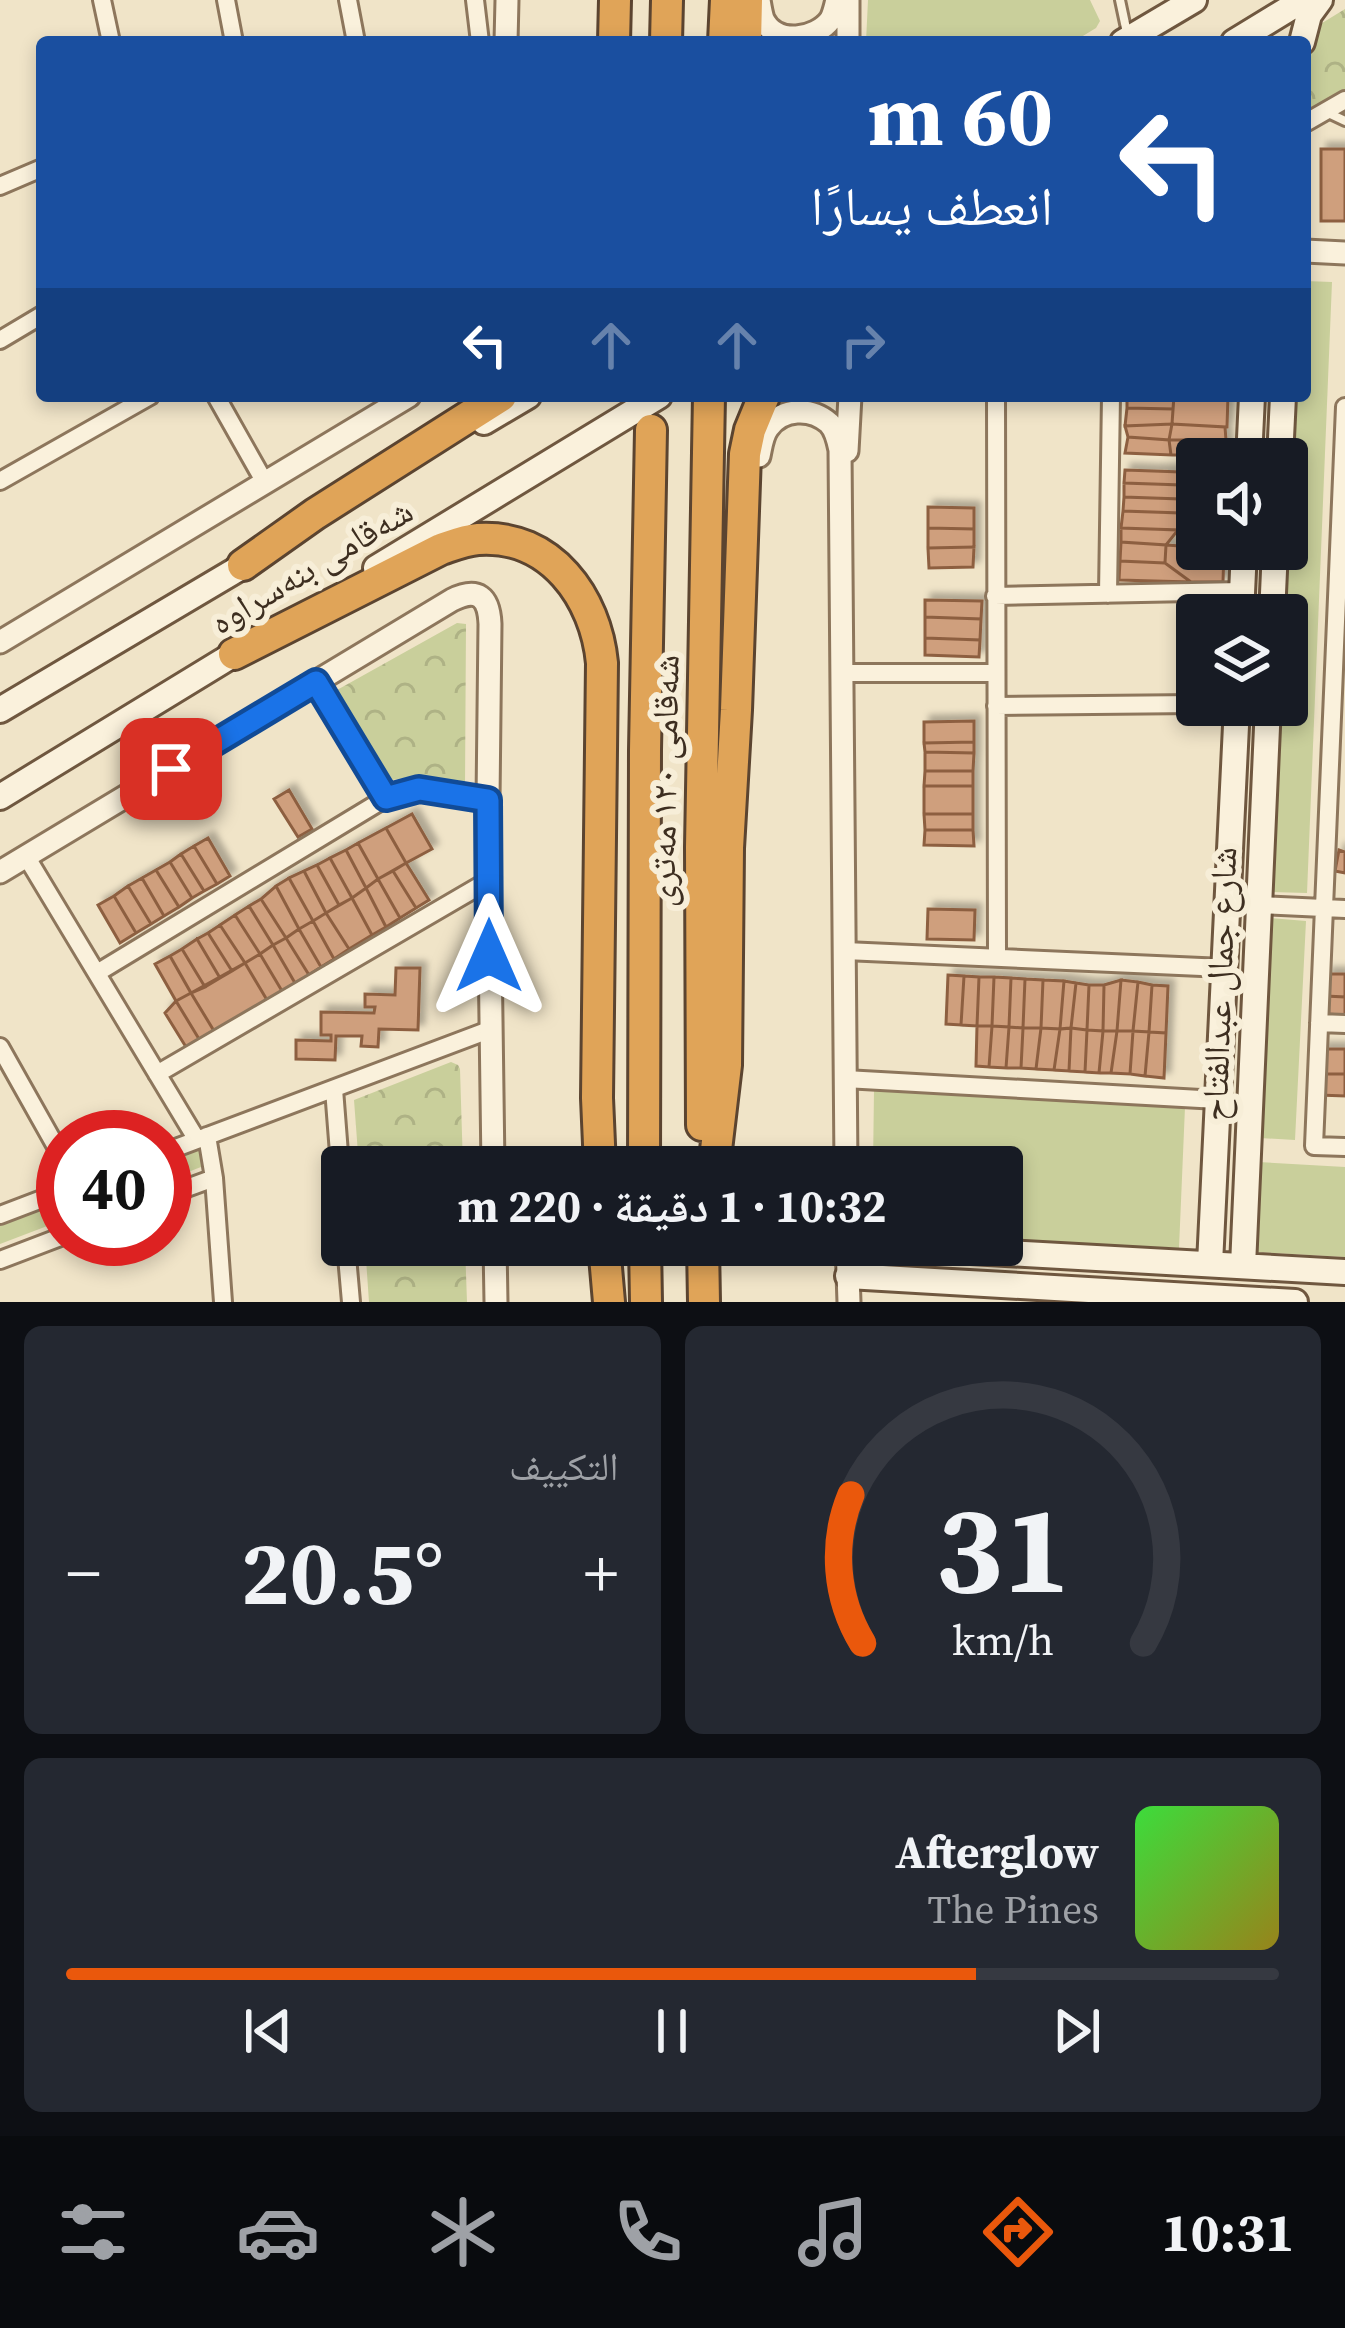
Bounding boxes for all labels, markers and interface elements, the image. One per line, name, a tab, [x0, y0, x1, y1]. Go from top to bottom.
text: 60 m	[868, 58, 1053, 173]
icon: left	[1095, 84, 1251, 240]
text: انعطف يسارًا	[811, 169, 1053, 243]
icon: left	[452, 312, 518, 378]
icon: ahead	[578, 312, 644, 378]
icon: ahead	[704, 312, 770, 378]
icon: right	[830, 312, 896, 378]
map controls	[1176, 438, 1308, 726]
button: sound	[1176, 438, 1308, 570]
street label: شەقامی بنەسراوە	[200, 486, 422, 646]
button: layers	[1176, 594, 1308, 726]
street label: شەقامی ١٢٠ مەتری	[637, 654, 691, 908]
pin	[120, 718, 222, 820]
icon: arrive	[138, 736, 204, 802]
street label: شارع جمال عبدالفتاح	[1190, 846, 1248, 1122]
position arrow	[426, 893, 552, 1019]
speed limit sign: 40	[36, 1110, 192, 1266]
text: 10:32 · 1 دقيقة · 220 m	[458, 1175, 886, 1237]
text: التكييف	[509, 1440, 619, 1493]
text: 31	[935, 1463, 1070, 1634]
text: 20.5°	[241, 1511, 444, 1634]
text: −	[66, 1528, 101, 1618]
text: +	[584, 1528, 619, 1618]
text: km/h	[952, 1611, 1054, 1669]
text: Afterglow	[895, 1821, 1099, 1883]
text: The Pines	[928, 1883, 1099, 1936]
icon: previous	[235, 1998, 301, 2064]
icon: pause	[639, 1998, 705, 2064]
icon: next	[1044, 1998, 1110, 2064]
icon: filters	[51, 2190, 135, 2274]
icon: car	[236, 2190, 320, 2274]
icon: climate	[421, 2190, 505, 2274]
icon: phone	[606, 2190, 690, 2274]
icon: music	[791, 2190, 875, 2274]
icon: directions	[976, 2190, 1060, 2274]
text: 10:31	[1161, 2195, 1294, 2269]

